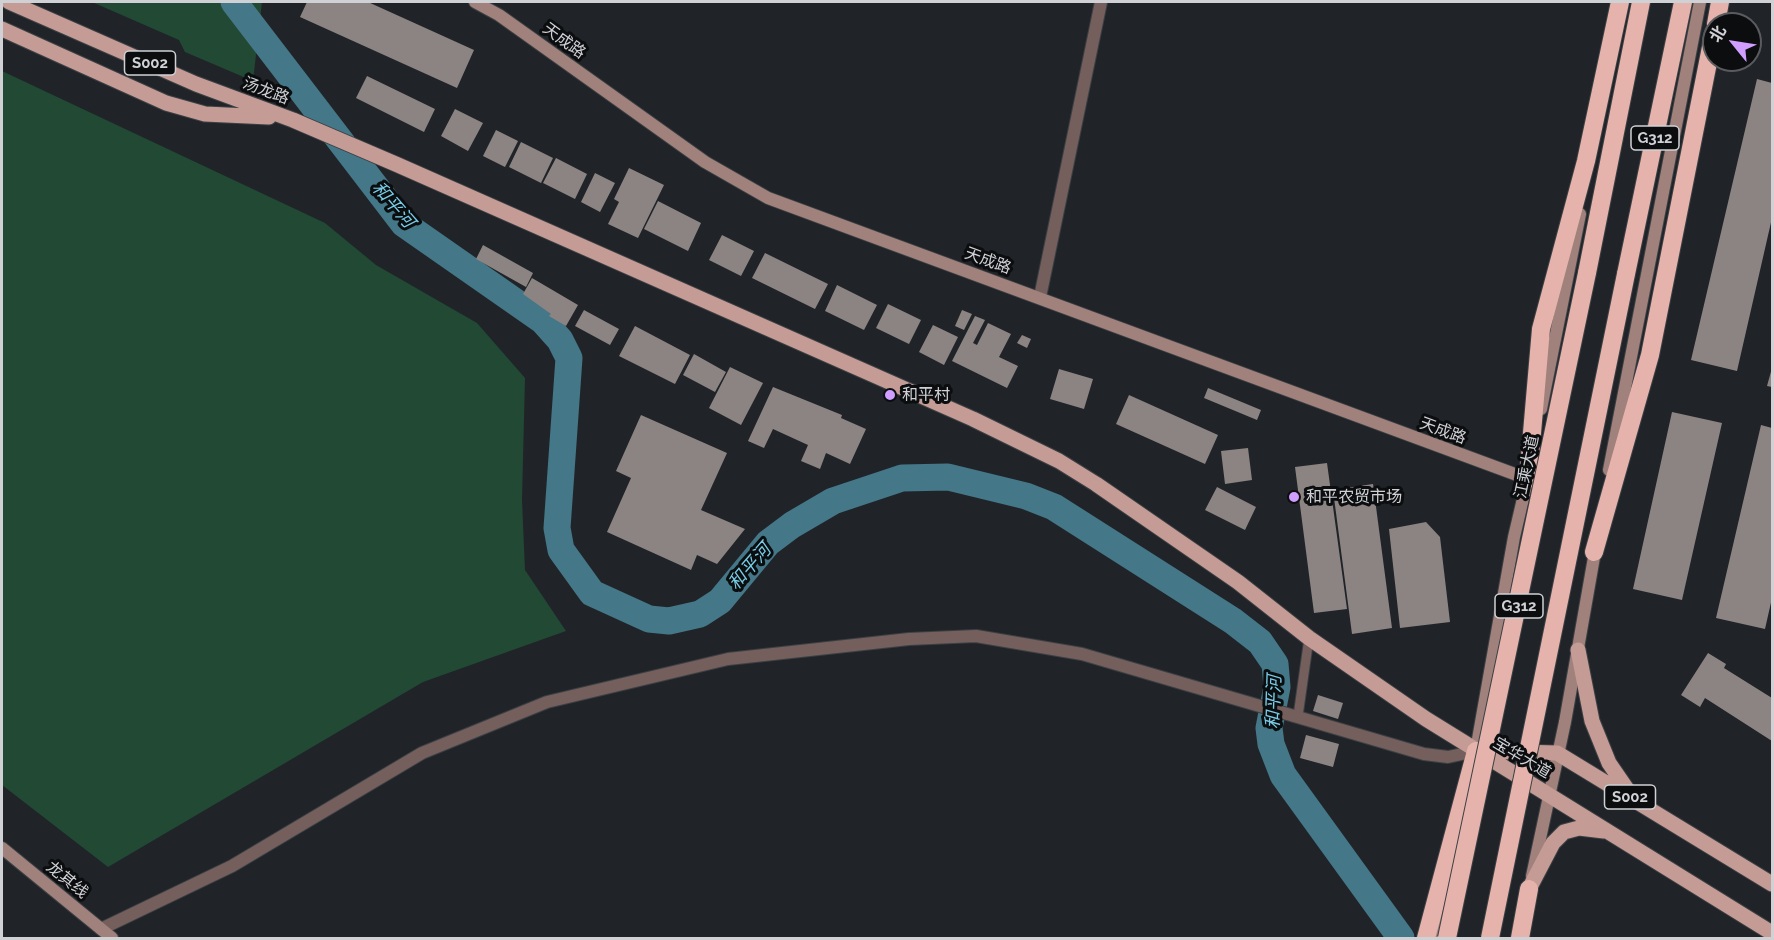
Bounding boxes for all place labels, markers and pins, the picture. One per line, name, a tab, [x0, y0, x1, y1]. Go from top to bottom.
place label: 和平村	[902, 385, 950, 405]
marker: 和平村	[883, 388, 897, 402]
place label: 和平农贸市场	[1306, 487, 1402, 507]
marker: 和平农贸市场	[1287, 490, 1301, 504]

